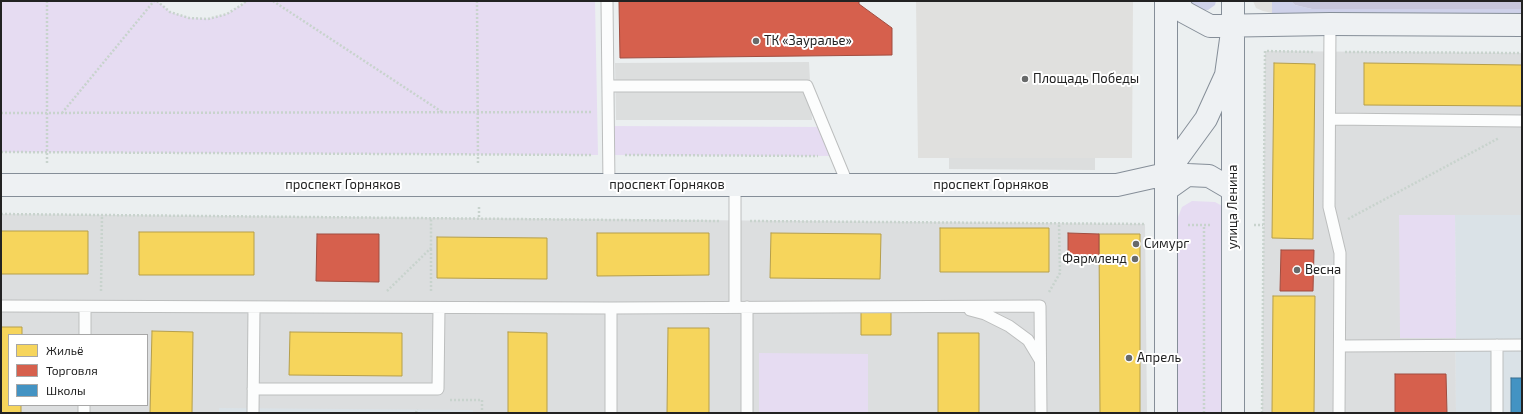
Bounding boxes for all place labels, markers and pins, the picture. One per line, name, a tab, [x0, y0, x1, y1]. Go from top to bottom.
place label: ТК «Зауралье»	[764, 33, 852, 49]
marker: ТК «Зауралье»	[751, 36, 761, 46]
place label: Площадь Победы	[1033, 71, 1139, 87]
marker: Площадь Победы	[1020, 74, 1030, 84]
place label: Симург	[1144, 236, 1189, 252]
marker: Симург	[1131, 239, 1141, 249]
place label: Фармленд	[1062, 251, 1127, 267]
marker: Фармленд	[1130, 254, 1140, 264]
place label: Весна	[1305, 262, 1341, 278]
marker: Весна	[1292, 265, 1302, 275]
place label: Апрель	[1137, 350, 1181, 366]
marker: Апрель	[1124, 353, 1134, 363]

